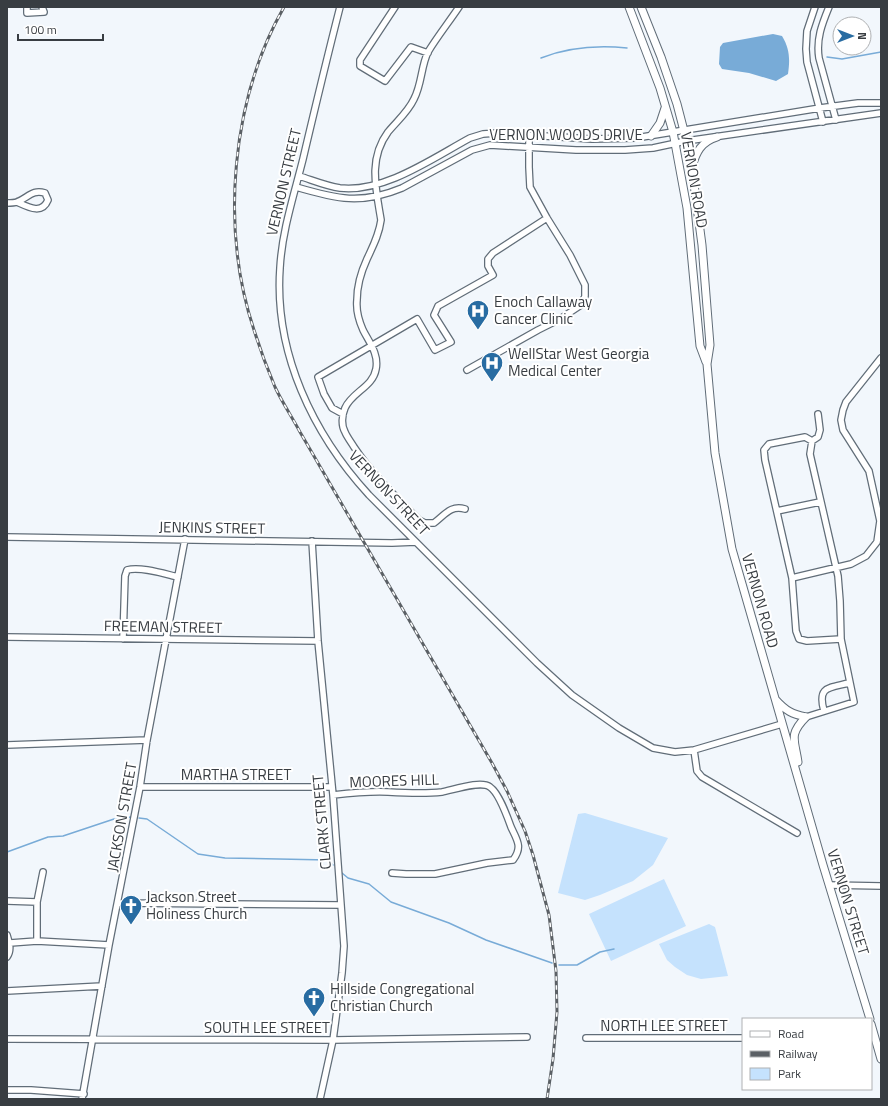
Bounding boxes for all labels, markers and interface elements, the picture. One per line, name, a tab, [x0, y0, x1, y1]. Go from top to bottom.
scale bar	[18, 16, 103, 42]
north arrow	[832, 16, 872, 56]
text: 100 m	[24, 20, 57, 39]
text: N	[854, 32, 870, 40]
street label: VERNON WOODS DRIVE	[489, 123, 643, 146]
street label: VERNON STREET	[260, 126, 307, 238]
street label: VERNON ROAD	[675, 130, 714, 230]
place label: Enoch Callaway Cancer Clinic	[494, 290, 592, 330]
hospital icon: Enoch Callaway Cancer Clinic	[465, 298, 491, 331]
place label: WellStar West Georgia Medical Center	[508, 342, 650, 382]
hospital icon: WellStar West Georgia Medical Center	[479, 350, 505, 383]
street label: VERNON STREET	[344, 445, 435, 541]
street label: JENKINS STREET	[159, 515, 265, 540]
street label: VERNON ROAD	[736, 551, 785, 651]
street label: FREEMAN STREET	[104, 614, 223, 639]
street label: JACKSON STREET	[101, 760, 142, 874]
street label: MARTHA STREET	[181, 763, 291, 786]
street label: MOORES HILL	[349, 767, 439, 794]
street label: CLARK STREET	[306, 774, 337, 870]
street label: VERNON STREET	[821, 846, 876, 958]
place label: Jackson Street Holiness Church	[146, 885, 247, 925]
church icon: Jackson Street Holiness Church	[118, 893, 144, 926]
place label: Hillside Congregational Christian Church	[330, 977, 474, 1017]
church icon: Hillside Congregational Christian Church	[301, 985, 327, 1018]
street label: NORTH LEE STREET	[600, 1014, 728, 1037]
street label: SOUTH LEE STREET	[204, 1016, 330, 1039]
legend	[742, 1018, 872, 1090]
text: Road	[778, 1024, 804, 1043]
text: Railway	[778, 1044, 818, 1063]
text: Park	[778, 1064, 801, 1083]

